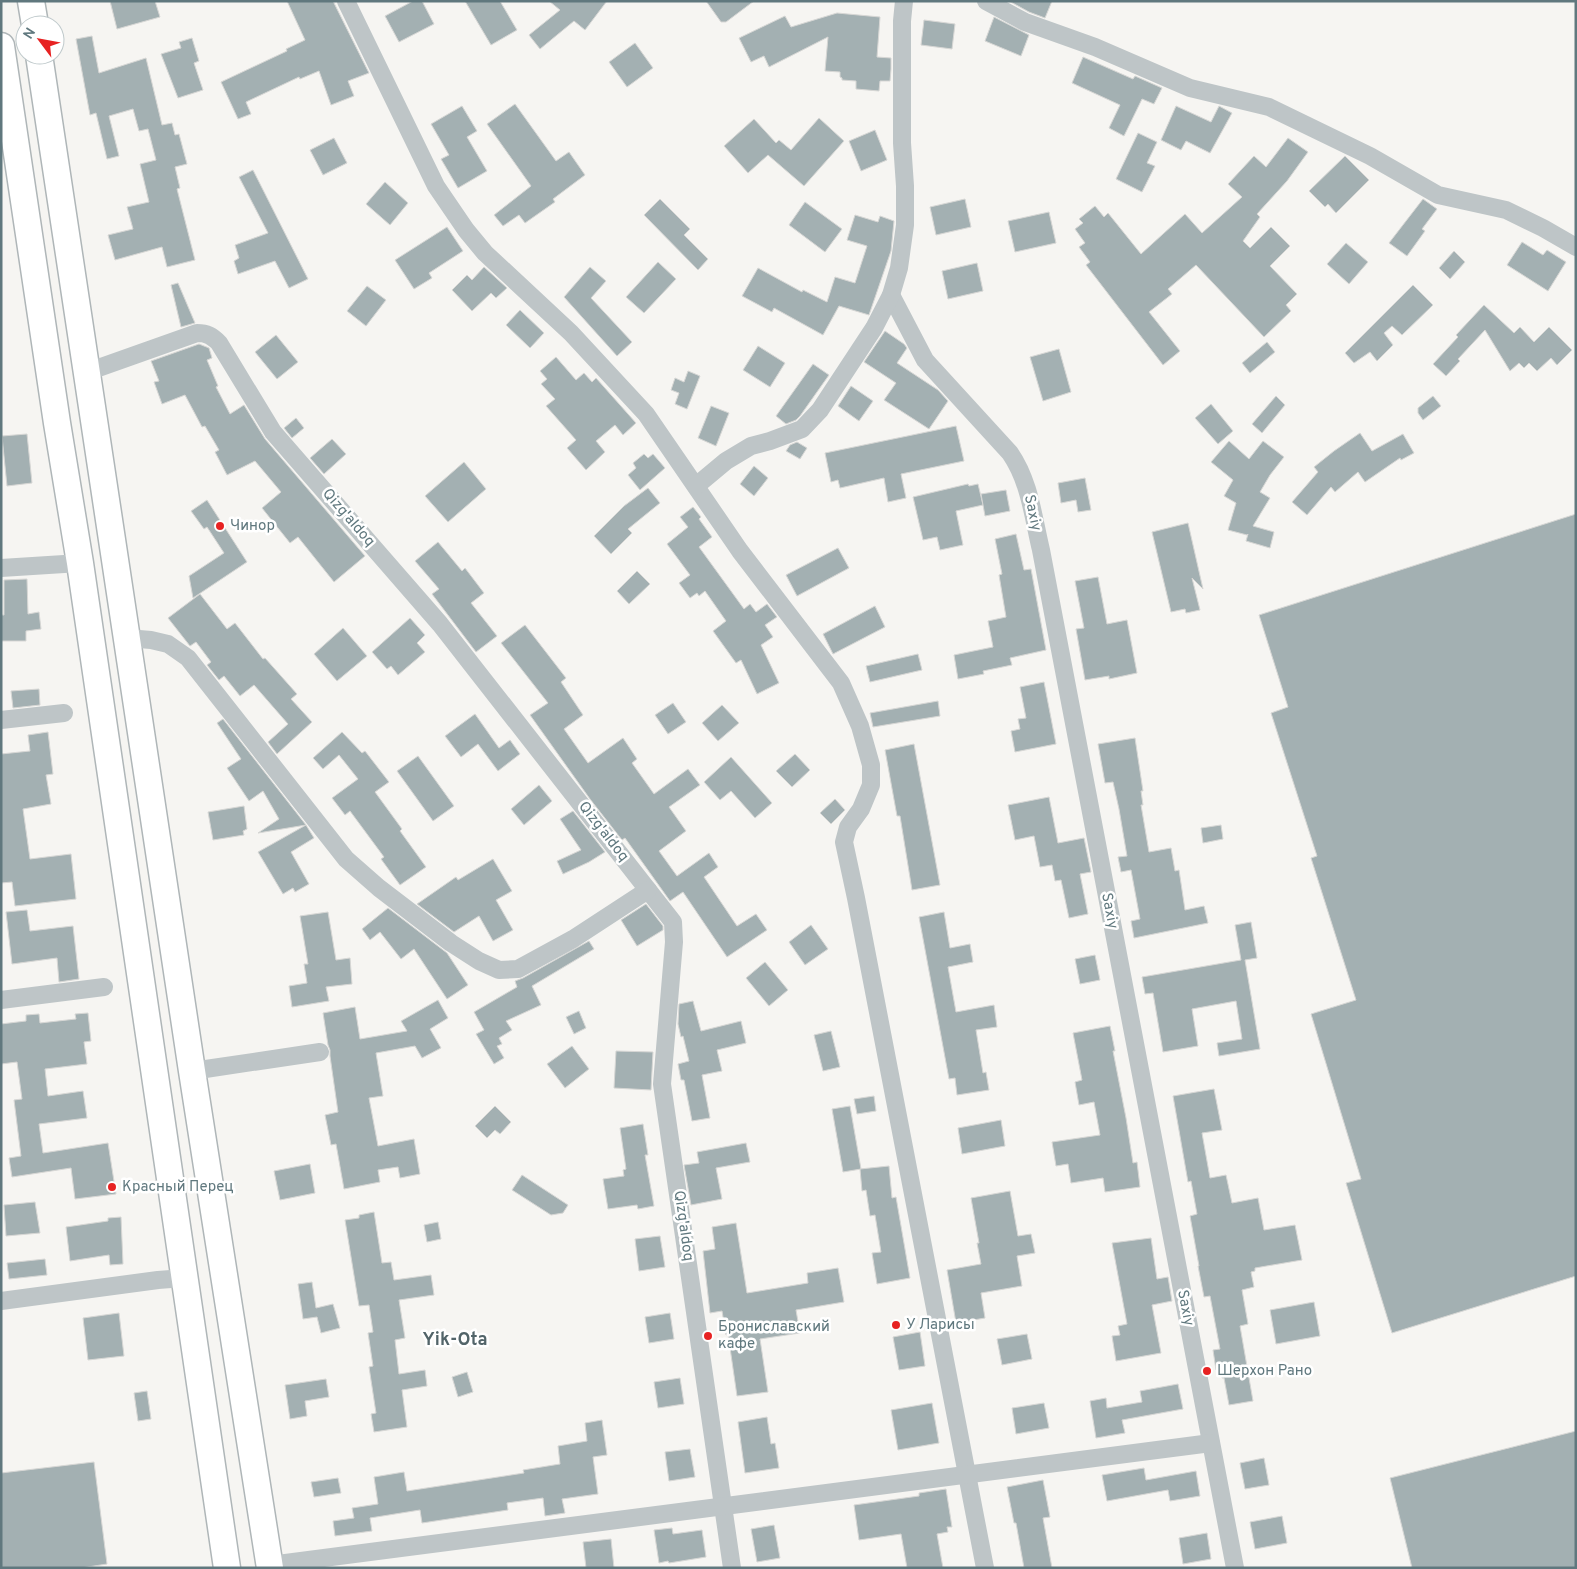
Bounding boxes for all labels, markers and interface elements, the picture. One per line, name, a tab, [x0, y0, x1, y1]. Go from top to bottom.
north arrow	[15, 15, 65, 65]
text: N	[20, 25, 40, 43]
street label: Qizg'aldoq	[317, 485, 379, 551]
street label: Saxiy	[1019, 493, 1045, 533]
place label: Чинор	[230, 517, 275, 536]
marker: Чинор	[214, 520, 226, 532]
street label: Qizg'aldoq	[574, 798, 632, 866]
street label: Saxiy	[1096, 891, 1122, 931]
place label: Красный Перец	[122, 1178, 234, 1197]
marker: Красный Перец	[106, 1181, 118, 1193]
street label: Qizg'aldoq	[669, 1189, 697, 1263]
street label: Saxiy	[1172, 1288, 1198, 1328]
place label: У Ларисы	[906, 1316, 975, 1335]
place label: Брониславский кафе	[718, 1318, 830, 1354]
marker: У Ларисы	[890, 1319, 902, 1331]
district label: Yik-Ota	[423, 1329, 487, 1352]
marker: Брониславский кафе	[702, 1330, 714, 1342]
place label: Шерхон Рано	[1217, 1362, 1312, 1381]
marker: Шерхон Рано	[1201, 1365, 1213, 1377]

